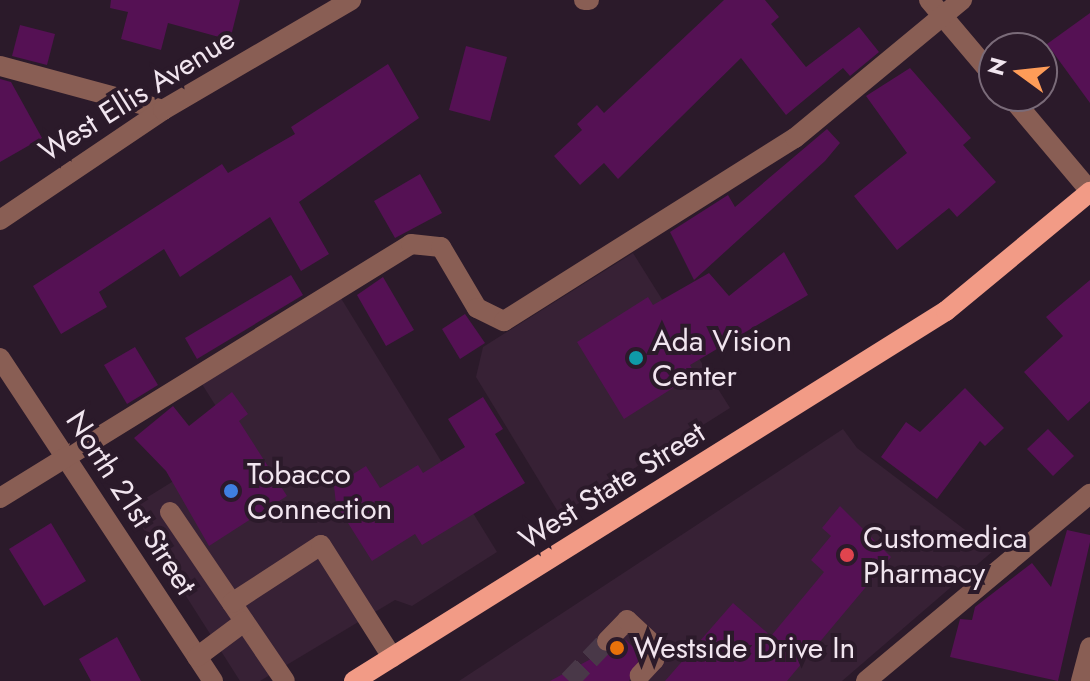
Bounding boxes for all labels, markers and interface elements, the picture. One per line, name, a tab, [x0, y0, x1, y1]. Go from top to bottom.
street label: West Ellis Avenue	[33, 20, 241, 170]
north arrow	[978, 32, 1058, 112]
text: N	[979, 54, 1014, 79]
place label: Ada Vision Center	[652, 323, 792, 394]
marker: Ada Vision Center	[627, 349, 645, 367]
street label: North 21st Street	[58, 404, 204, 602]
street label: West State Street	[512, 414, 712, 558]
place label: Tobacco Connection	[247, 456, 392, 526]
marker: Tobacco Connection	[222, 482, 240, 500]
place label: Customedica Pharmacy	[863, 520, 1027, 590]
marker: Customedica Pharmacy	[838, 546, 856, 564]
place label: Westside Drive In	[633, 630, 855, 666]
marker: Westside Drive In	[608, 639, 626, 657]

